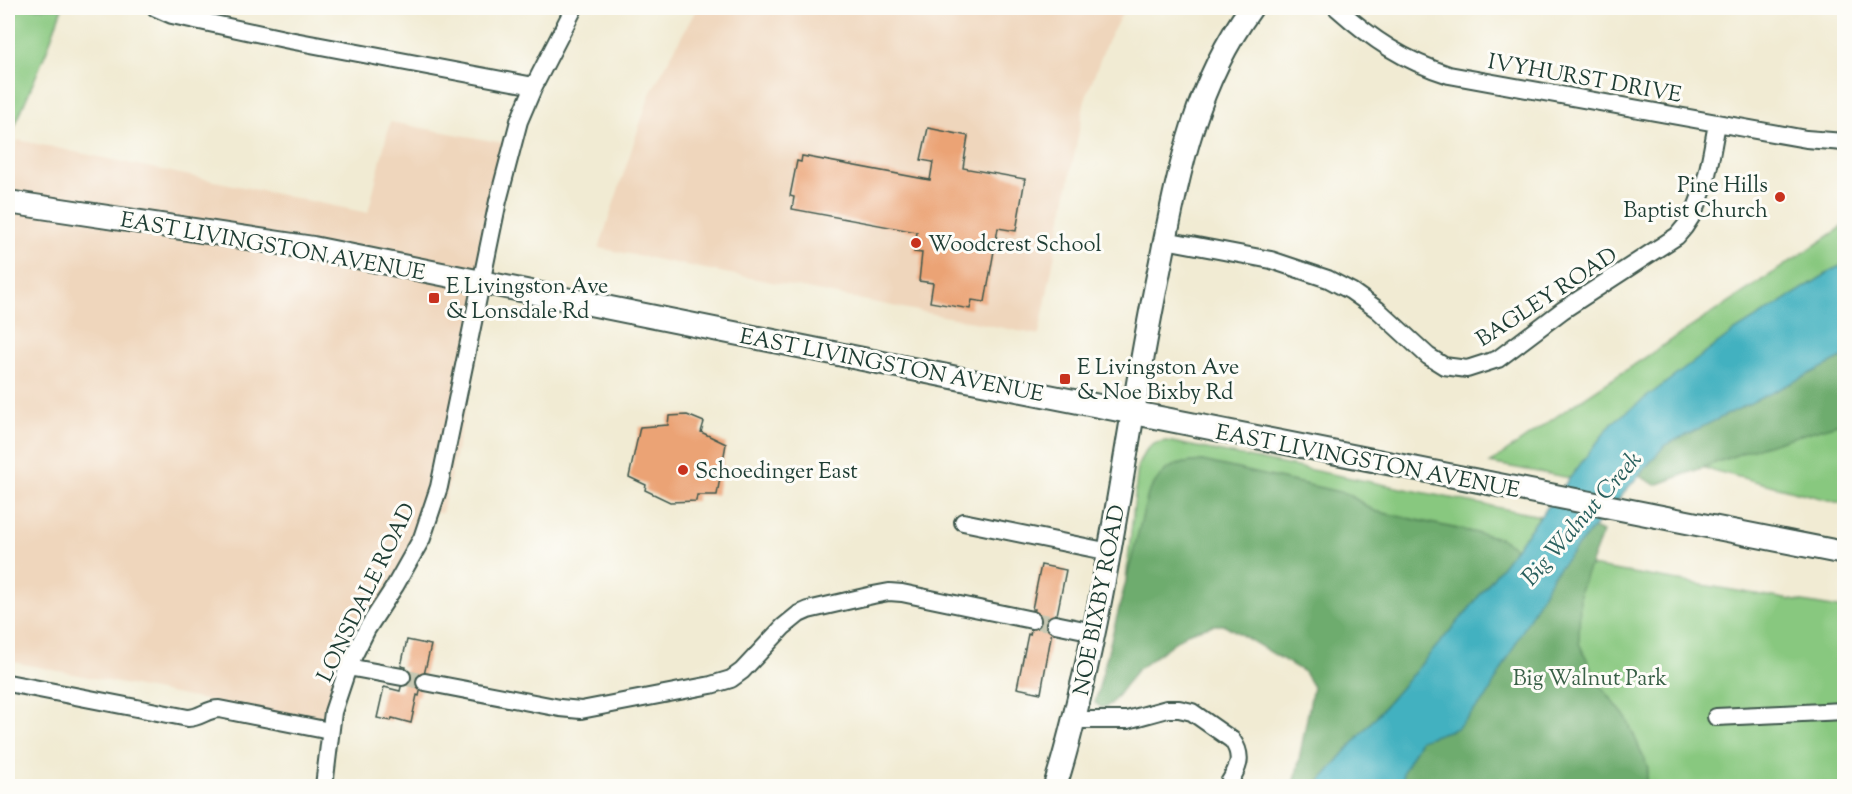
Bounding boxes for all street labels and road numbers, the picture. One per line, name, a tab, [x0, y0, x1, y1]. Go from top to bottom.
street label: IVYHURST DRIVE	[1485, 47, 1684, 113]
street label: EAST LIVINGSTON AVENUE	[118, 205, 427, 291]
street label: BAGLEY ROAD	[1471, 241, 1625, 356]
street label: EAST LIVINGSTON AVENUE	[737, 322, 1046, 412]
street label: EAST LIVINGSTON AVENUE	[1213, 418, 1522, 508]
street label: LONSDALE ROAD	[310, 498, 425, 688]
street label: NOE BIXBY ROAD	[1067, 502, 1135, 699]

